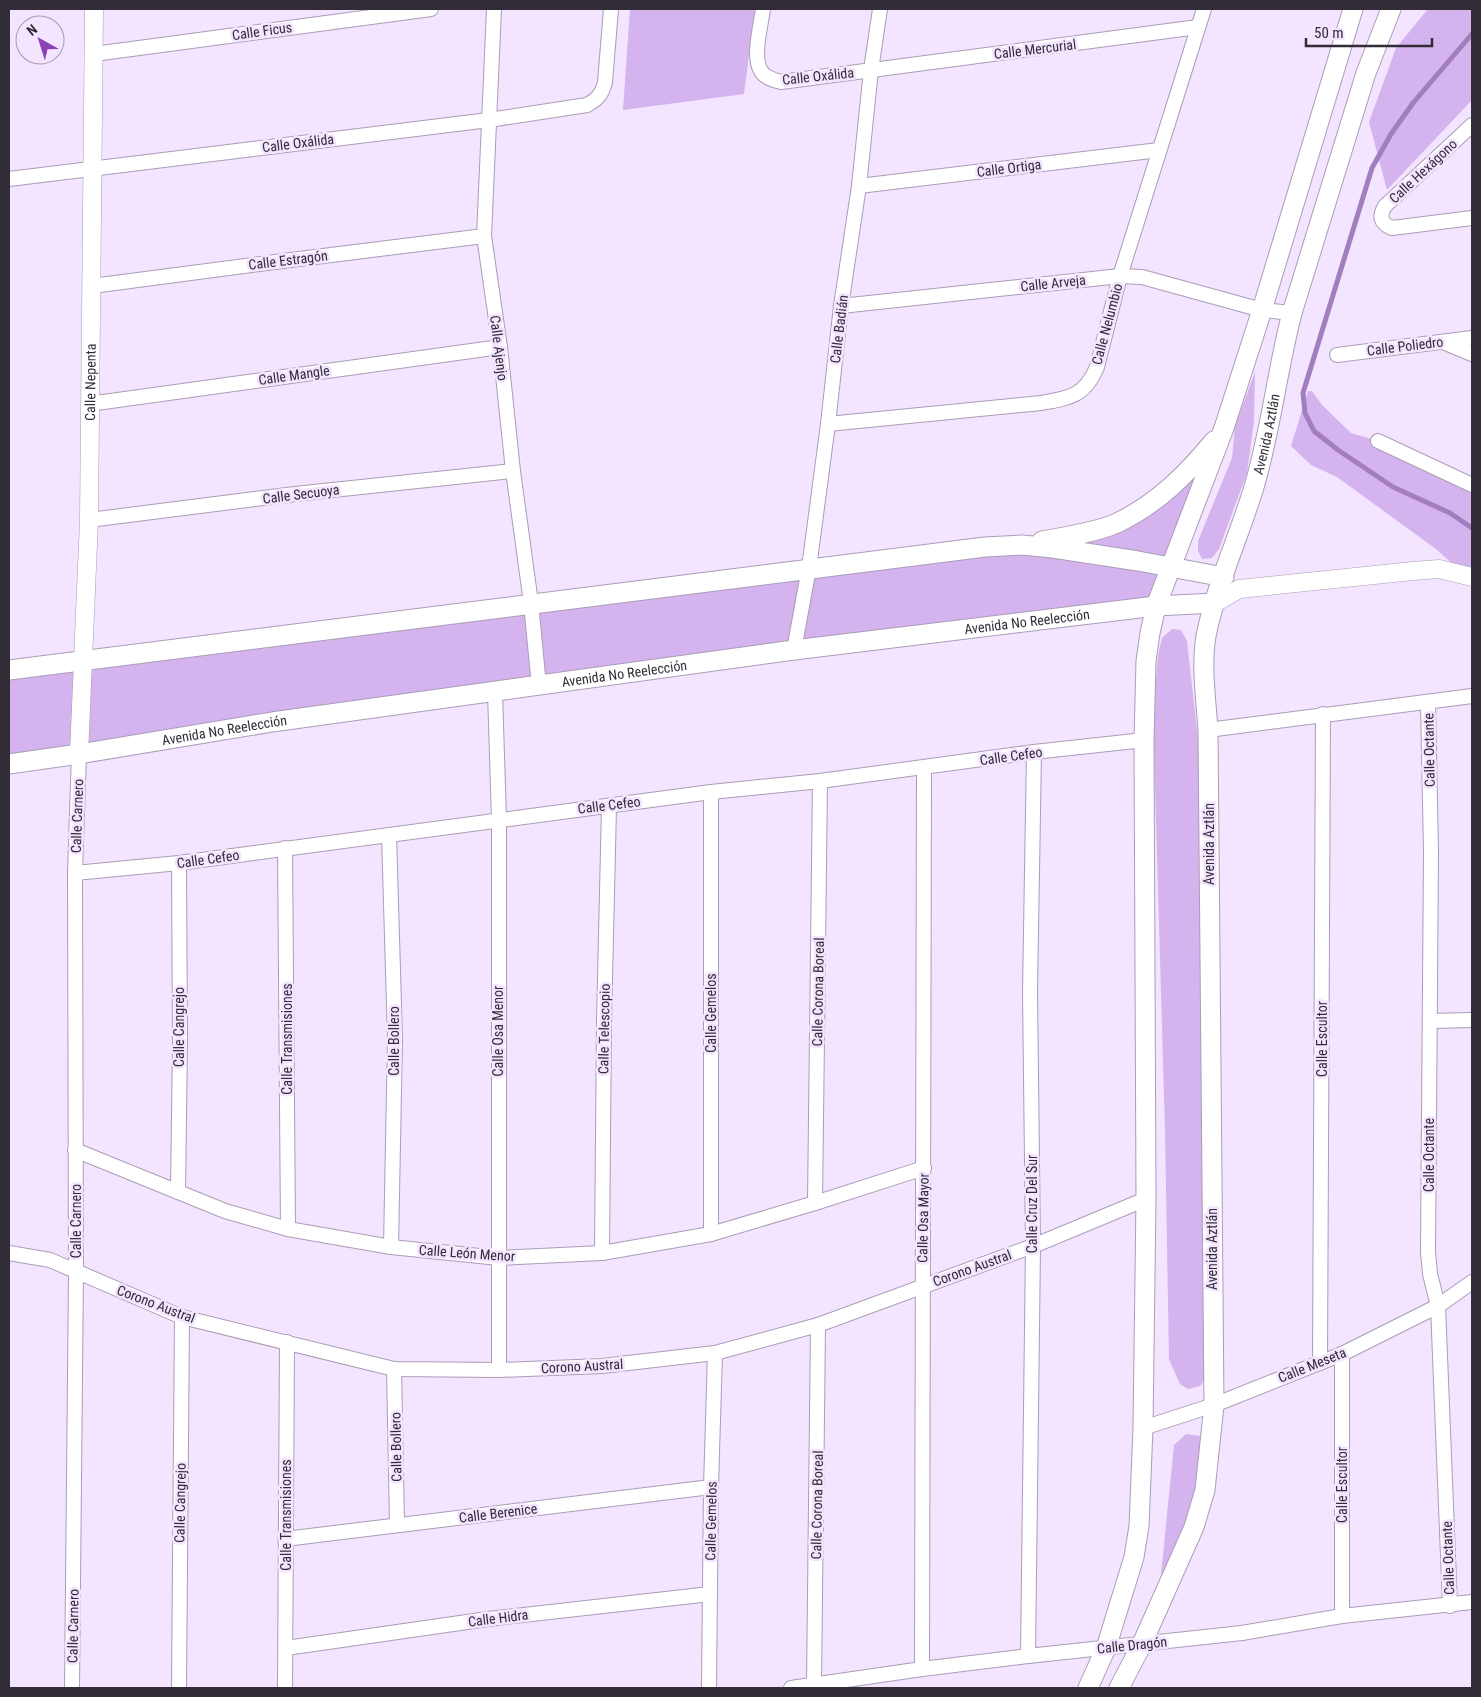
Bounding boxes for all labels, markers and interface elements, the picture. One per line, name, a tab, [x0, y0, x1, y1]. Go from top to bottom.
north arrow	[15, 15, 65, 65]
scale bar	[1306, 15, 1432, 47]
street label: Calle Ficus	[231, 19, 293, 43]
text: N	[23, 21, 40, 39]
text: 50 m	[1314, 24, 1344, 42]
street label: Calle Mercurial	[993, 36, 1077, 62]
street label: Calle Oxálida	[781, 64, 855, 88]
street label: Calle Oxálida	[261, 131, 335, 155]
street label: Calle Hexágono	[1386, 136, 1460, 206]
street label: Calle Ortiga	[976, 156, 1042, 180]
street label: Calle Estragón	[247, 247, 329, 273]
street label: Calle Arveja	[1020, 272, 1086, 294]
street label: Calle Nelumbio	[1088, 281, 1126, 367]
street label: Calle Badián	[827, 294, 851, 364]
street label: Calle Ajenjo	[487, 314, 511, 382]
street label: Calle Poliedro	[1366, 333, 1444, 359]
street label: Calle Nepenta	[82, 344, 99, 421]
street label: Calle Mangle	[257, 362, 331, 388]
street label: Avenida Aztlán	[1250, 392, 1283, 476]
street label: Calle Secuoya	[262, 481, 340, 507]
street label: Avenida No Reelección	[963, 606, 1091, 637]
street label: Avenida No Reelección	[561, 657, 688, 690]
street label: Avenida No Reelección	[161, 712, 288, 748]
street label: Calle Octante	[1420, 712, 1438, 787]
street label: Calle Cefeo	[979, 744, 1043, 768]
street label: Calle Carnero	[68, 779, 86, 853]
street label: Calle Cefeo	[577, 793, 641, 817]
street label: Avenida Aztlán	[1201, 803, 1217, 885]
street label: Calle Cefeo	[176, 847, 240, 871]
street label: Calle Corona Boreal	[809, 937, 827, 1047]
street label: Calle Gemelos	[703, 973, 719, 1053]
street label: Calle Transmisiones	[279, 983, 295, 1095]
street label: Calle Telescopio	[595, 984, 613, 1074]
street label: Calle Osa Menor	[490, 986, 506, 1076]
street label: Calle Cangrejo	[171, 987, 187, 1067]
street label: Calle Escultor	[1314, 1001, 1330, 1077]
street label: Calle Bollero	[386, 1006, 402, 1076]
street label: Calle Octante	[1421, 1118, 1437, 1192]
street label: Calle Cruz Del Sur	[1024, 1155, 1040, 1253]
street label: Calle Osa Mayor	[914, 1173, 932, 1263]
street label: Calle Carnero	[68, 1184, 84, 1258]
street label: Avenida Aztlán	[1204, 1208, 1220, 1290]
street label: Calle León Menor	[418, 1242, 516, 1264]
street label: Corono Austral	[931, 1246, 1013, 1290]
street label: Corono Austral	[115, 1282, 197, 1326]
street label: Calle Meseta	[1276, 1344, 1348, 1386]
street label: Corono Austral	[540, 1356, 624, 1376]
street label: Calle Bollero	[387, 1412, 405, 1482]
street label: Calle Escultor	[1334, 1447, 1350, 1523]
street label: Calle Corona Boreal	[808, 1450, 826, 1560]
street label: Calle Transmisiones	[278, 1459, 294, 1571]
street label: Calle Cangrejo	[171, 1463, 189, 1543]
street label: Calle Gemelos	[702, 1481, 720, 1561]
street label: Calle Berenice	[458, 1500, 538, 1526]
street label: Calle Octante	[1439, 1520, 1457, 1595]
street label: Calle Carnero	[64, 1589, 82, 1663]
street label: Calle Hidra	[467, 1606, 529, 1630]
street label: Calle Dragón	[1096, 1633, 1168, 1657]

